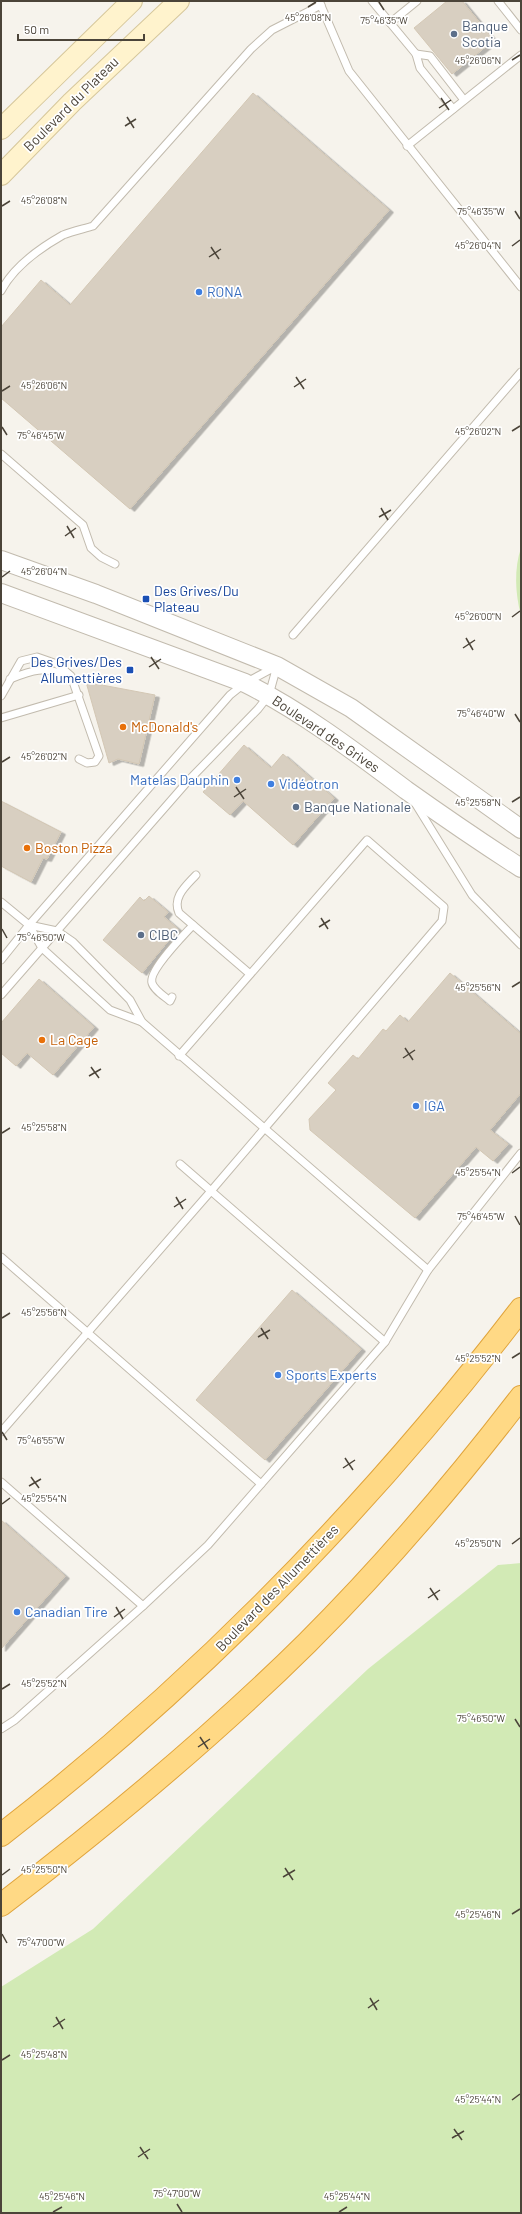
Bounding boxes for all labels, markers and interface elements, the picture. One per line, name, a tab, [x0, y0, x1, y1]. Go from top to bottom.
text: 45°26'08"N	[285, 11, 331, 23]
text: 75°46'35"W	[360, 14, 408, 26]
scale bar	[18, 16, 144, 42]
place label: Banque Scotia	[462, 17, 508, 50]
text: 50 m	[24, 22, 49, 36]
marker: Banque Scotia	[449, 29, 459, 39]
street label: Boulevard du Plateau	[20, 53, 122, 155]
text: 45°26'06"N	[455, 54, 501, 66]
text: 45°26'08"N	[21, 194, 67, 206]
text: 75°46'35"W	[457, 205, 505, 217]
text: 45°26'04"N	[455, 239, 501, 251]
place label: RONA	[207, 283, 243, 300]
marker: RONA	[194, 287, 204, 297]
text: 45°26'06"N	[21, 379, 67, 391]
text: 45°26'02"N	[455, 425, 501, 437]
text: 75°46'45"W	[17, 429, 65, 441]
text: 45°26'04"N	[21, 565, 67, 577]
place label: Des Grives/Du Plateau	[154, 582, 239, 615]
marker: Des Grives/Du Plateau	[141, 594, 151, 604]
text: 45°26'00"N	[455, 610, 501, 622]
place label: Des Grives/Des Allumettières	[30, 653, 122, 686]
marker: Des Grives/Des Allumettières	[125, 665, 135, 675]
street label: Boulevard des Grives	[269, 691, 383, 776]
text: 75°46'40"W	[457, 707, 505, 719]
place label: McDonald's	[131, 718, 199, 735]
marker: McDonald's	[118, 722, 128, 732]
text: 45°26'02"N	[21, 750, 67, 762]
place label: Matelas Dauphin	[130, 771, 229, 788]
marker: Matelas Dauphin	[232, 775, 242, 785]
place label: Vidéotron	[279, 775, 339, 792]
marker: Vidéotron	[266, 779, 276, 789]
text: 45°25'58"N	[455, 796, 501, 808]
place label: Banque Nationale	[304, 798, 411, 815]
marker: Banque Nationale	[291, 802, 301, 812]
place label: Boston Pizza	[35, 839, 112, 856]
marker: Boston Pizza	[22, 843, 32, 853]
place label: CIBC	[149, 926, 178, 943]
marker: CIBC	[136, 930, 146, 940]
text: 75°46'50"W	[17, 931, 65, 943]
text: 45°25'56"N	[455, 981, 501, 993]
place label: La Cage	[50, 1031, 98, 1048]
marker: La Cage	[37, 1035, 47, 1045]
place label: IGA	[424, 1097, 445, 1114]
marker: IGA	[411, 1101, 421, 1111]
text: 45°25'58"N	[21, 1121, 67, 1133]
text: 45°25'54"N	[455, 1166, 501, 1178]
text: 75°46'45"W	[457, 1210, 505, 1222]
text: 45°25'56"N	[21, 1306, 67, 1318]
text: 45°25'52"N	[455, 1352, 501, 1364]
place label: Sports Experts	[286, 1366, 377, 1383]
marker: Sports Experts	[273, 1370, 283, 1380]
text: 75°46'55"W	[17, 1434, 65, 1446]
text: 45°25'54"N	[21, 1492, 67, 1504]
street label: Boulevard des Allumettières	[212, 1521, 342, 1655]
text: 45°25'50"N	[455, 1537, 501, 1549]
place label: Canadian Tire	[25, 1603, 108, 1620]
marker: Canadian Tire	[12, 1607, 22, 1617]
text: 45°25'52"N	[21, 1677, 67, 1689]
text: 75°46'50"W	[457, 1712, 505, 1724]
text: 45°25'50"N	[21, 1863, 67, 1875]
text: 45°25'46"N	[455, 1908, 501, 1920]
text: 75°47'00"W	[17, 1936, 65, 1948]
text: 45°25'48"N	[21, 2048, 67, 2060]
text: 45°25'44"N	[455, 2093, 501, 2105]
text: 75°47'00"W	[153, 2187, 201, 2199]
text: 45°25'46"N	[39, 2190, 85, 2202]
text: 45°25'44"N	[324, 2190, 370, 2202]

